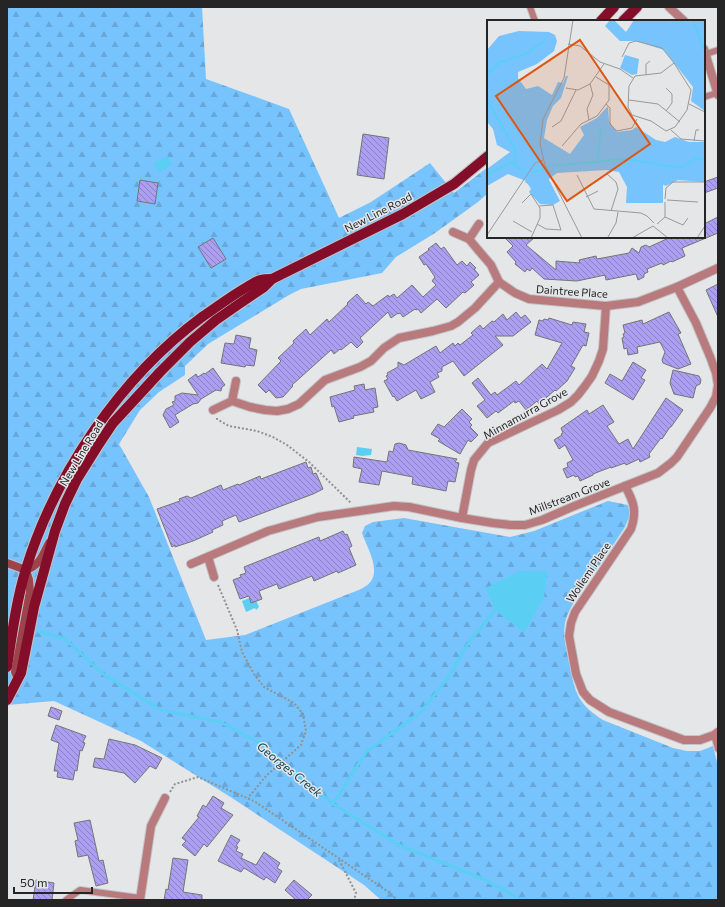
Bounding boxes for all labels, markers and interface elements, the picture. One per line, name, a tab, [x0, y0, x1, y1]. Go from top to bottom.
inset map	[487, 20, 705, 238]
street label: New Line Road	[342, 189, 414, 235]
street label: Daintree Place	[536, 282, 609, 300]
street label: Minnamurra Grove	[481, 384, 569, 441]
street label: New Line Road	[56, 418, 106, 488]
street label: Millstream Grove	[527, 474, 612, 517]
street label: Wollemi Place	[563, 539, 613, 605]
water label: Georges Creek	[255, 739, 326, 800]
scale bar	[14, 869, 92, 895]
text: 50 m	[20, 875, 48, 889]

